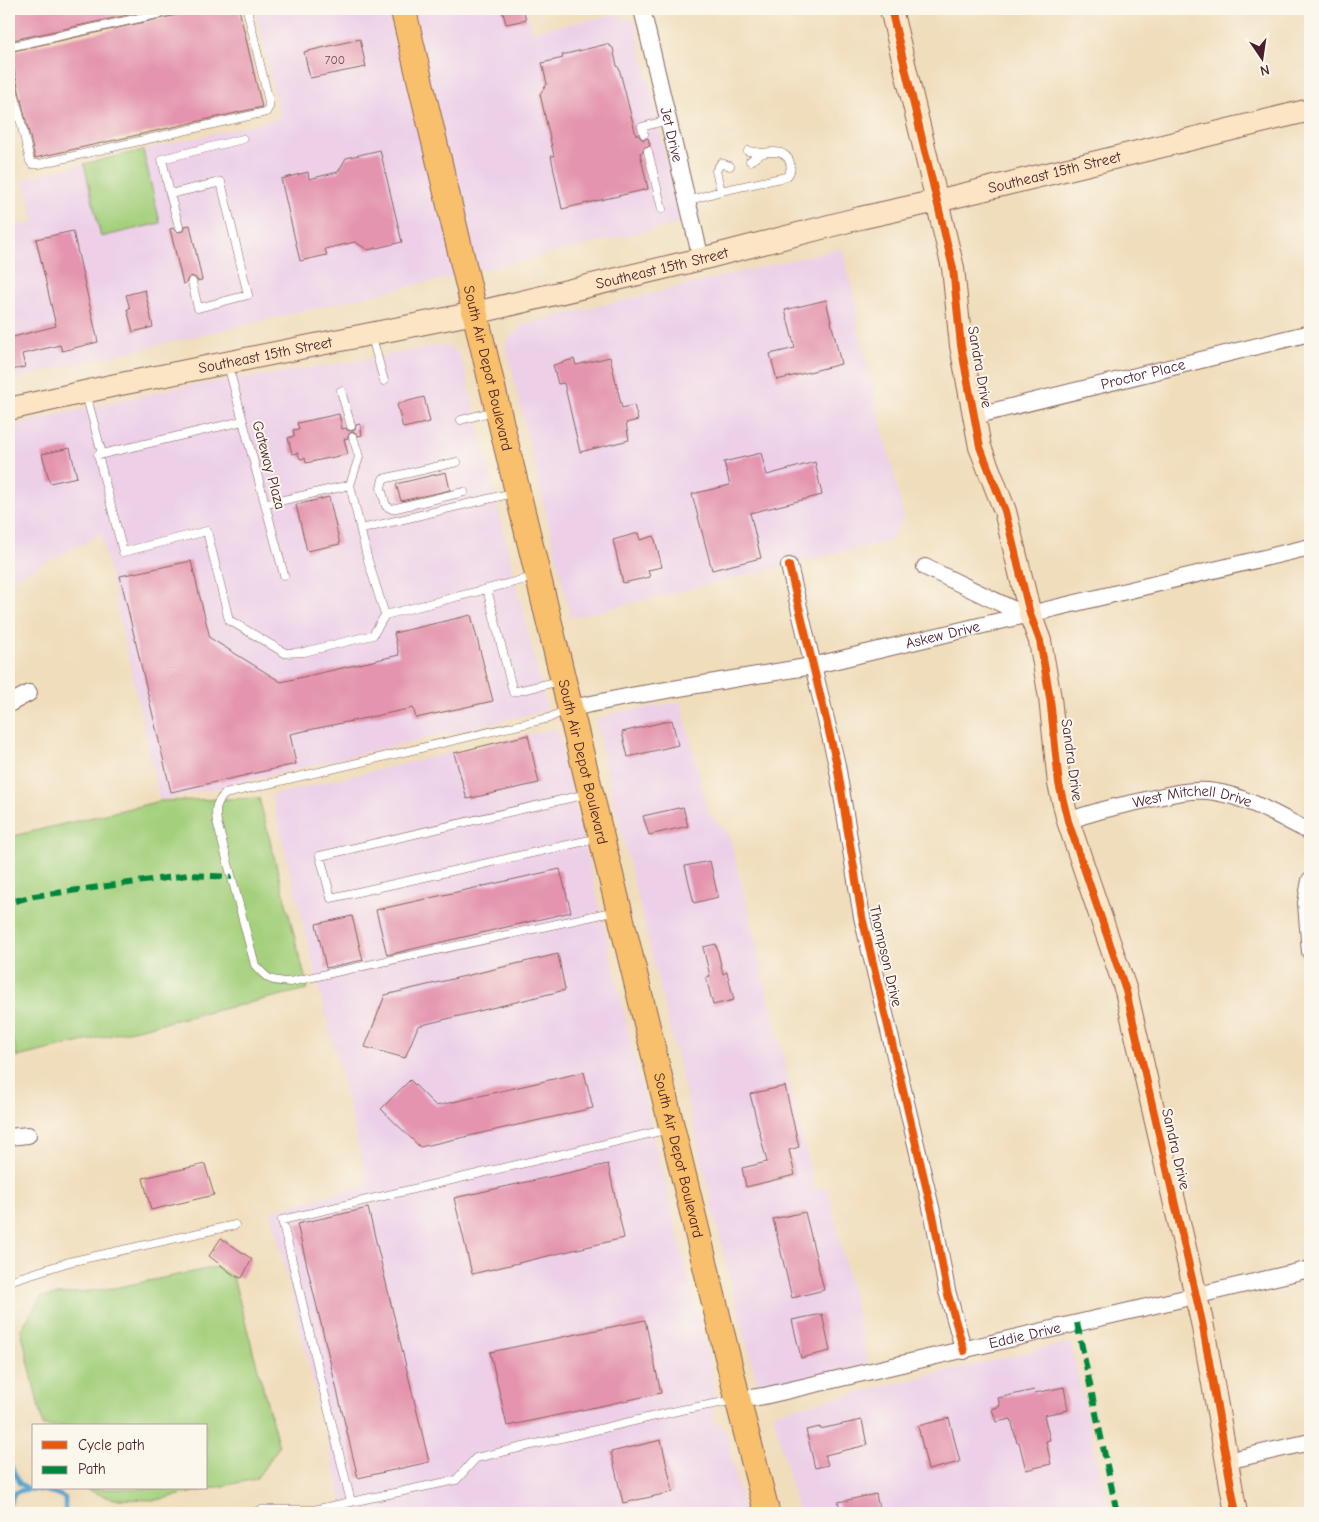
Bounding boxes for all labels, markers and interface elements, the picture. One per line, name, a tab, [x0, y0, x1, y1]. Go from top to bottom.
north arrow	[1236, 32, 1286, 82]
house number: 700	[325, 53, 345, 67]
text: N	[1258, 61, 1271, 79]
street label: Jet Drive	[656, 105, 687, 164]
street label: Southeast 15th Street	[986, 147, 1123, 197]
street label: Southeast 15th Street	[594, 243, 731, 293]
street label: South Air Depot Boulevard	[460, 284, 516, 453]
street label: Sandra Drive	[964, 325, 996, 410]
street label: Southeast 15th Street	[197, 333, 335, 377]
street label: Proctor Place	[1099, 355, 1187, 393]
street label: Gateway Plaza	[248, 419, 290, 511]
street label: Askew Drive	[904, 617, 982, 652]
street label: South Air Depot Boulevard	[554, 677, 612, 846]
street label: Sandra Drive	[1057, 718, 1087, 803]
street label: West Mitchell Drive	[1131, 782, 1255, 812]
street label: Thompson Drive	[866, 903, 907, 1009]
street label: South Air Depot Boulevard	[650, 1071, 707, 1240]
street label: Sandra Drive	[1158, 1107, 1194, 1192]
street label: Eddie Drive	[987, 1318, 1063, 1352]
legend	[32, 1424, 208, 1490]
text: Cycle path	[78, 1436, 145, 1454]
text: Path	[78, 1460, 106, 1478]

